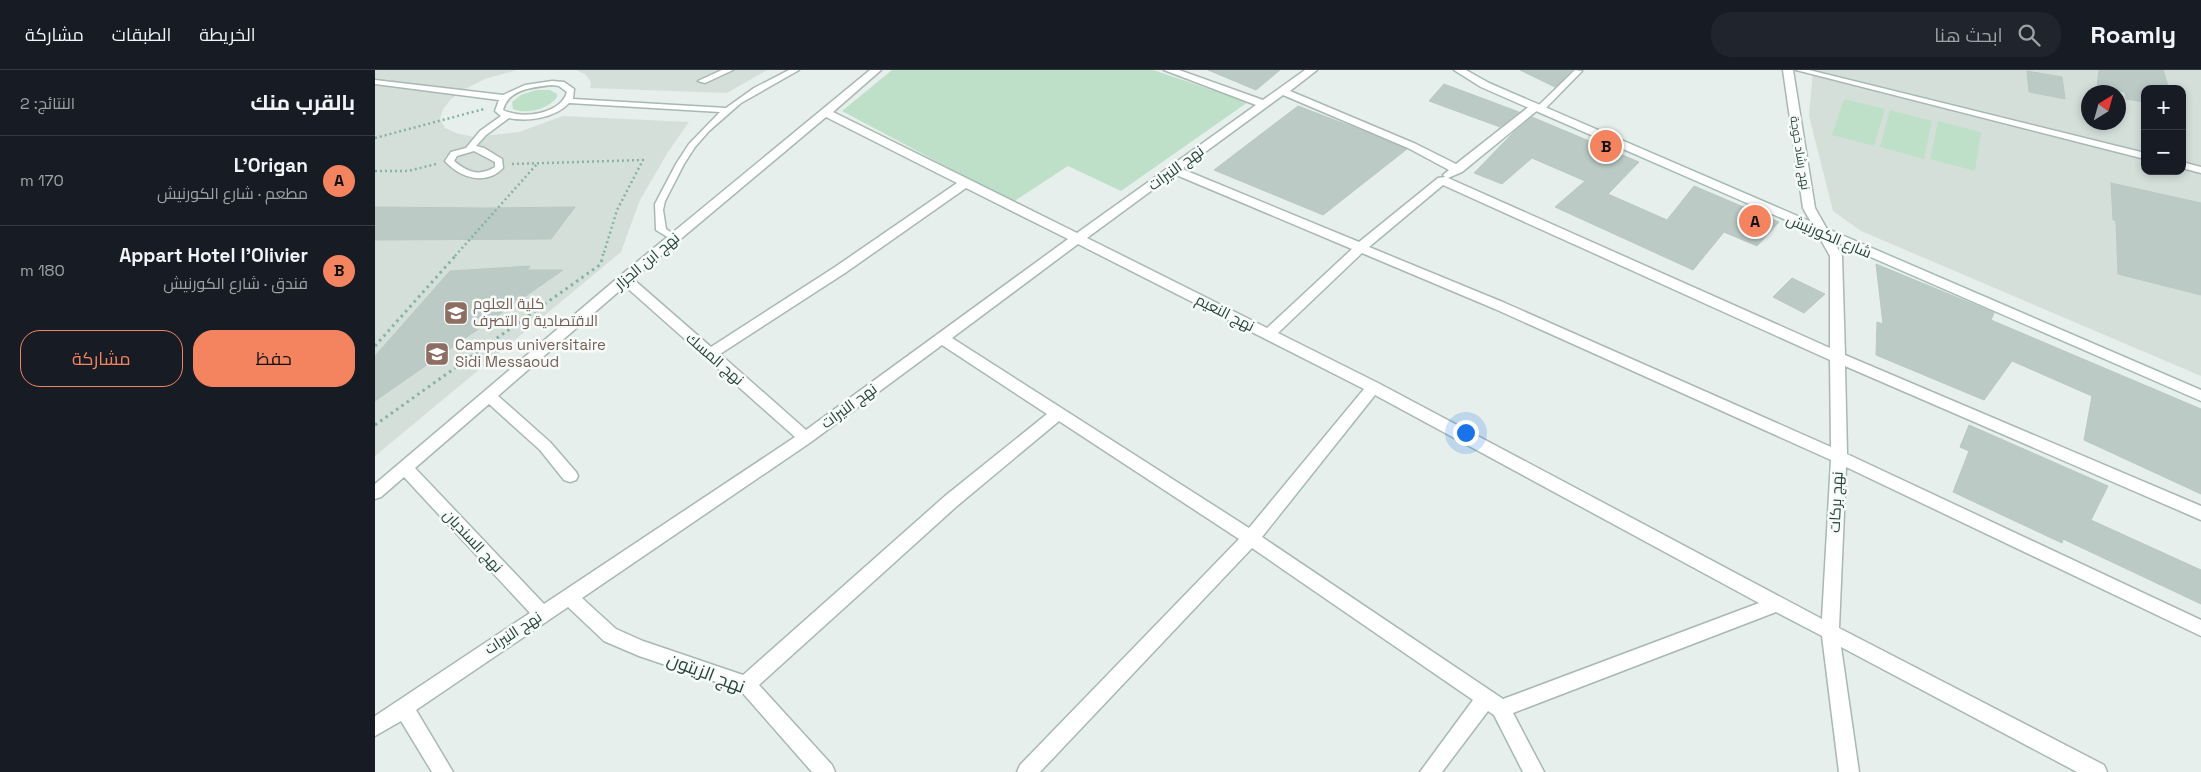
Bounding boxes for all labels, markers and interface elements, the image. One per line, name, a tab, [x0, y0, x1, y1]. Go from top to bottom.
search box	[1711, 12, 2061, 57]
text: Roamly	[2091, 19, 2176, 50]
icon: search	[2015, 21, 2043, 49]
text: مشاركة	[25, 23, 84, 46]
text: الطبقات	[112, 23, 171, 46]
text: الخريطة	[199, 23, 256, 46]
text: ابحث هنا	[1934, 23, 2003, 48]
north arrow	[2081, 85, 2126, 130]
map controls	[2141, 85, 2186, 175]
button: +	[2141, 85, 2186, 130]
text: بالقرب منك	[251, 89, 355, 116]
text: النتائج: 2	[20, 93, 75, 114]
street label: نهج رشاد خوجة	[1786, 115, 1814, 191]
pin: B	[1590, 127, 1622, 165]
button: −	[2141, 130, 2186, 175]
street label: نهج النيرات	[1144, 141, 1209, 196]
text: L'Origan	[234, 153, 308, 178]
text: 170 m	[20, 170, 64, 191]
text: A	[334, 170, 344, 191]
text: مطعم · شارع الكورنيش	[157, 183, 308, 204]
pin: A	[1739, 202, 1771, 240]
street label: شارع الكورنيش	[1783, 209, 1875, 264]
street label: نهج ابن الجزار	[609, 228, 684, 296]
text: Appart Hotel l'Olivier	[119, 243, 308, 268]
text: 180 m	[20, 260, 65, 281]
text: B	[334, 260, 344, 281]
text: فندق · شارع الكورنيش	[163, 273, 308, 294]
street label: نهج النعيم	[1192, 290, 1258, 337]
place label: كلية العلوم الاقتصادية و التصرف	[473, 294, 598, 330]
school or university icon: كلية العلوم الاقتصادية و التصرف	[443, 300, 469, 326]
street label: نهج المسك	[681, 328, 748, 390]
button: مشاركة	[20, 330, 183, 387]
button: حفظ	[193, 330, 355, 387]
place label: Campus universitaire Sidi Messaoud	[455, 335, 606, 371]
school or university icon: Campus universitaire Sidi Messaoud	[424, 341, 450, 367]
street label: نهج النيرات	[817, 379, 882, 434]
your location	[1453, 420, 1479, 446]
street label: نهج بركات	[1824, 471, 1849, 533]
street label: نهج السنديان	[438, 505, 507, 577]
street label: نهج النيرات	[480, 607, 546, 660]
street label: نهج الزيتون	[664, 647, 748, 699]

